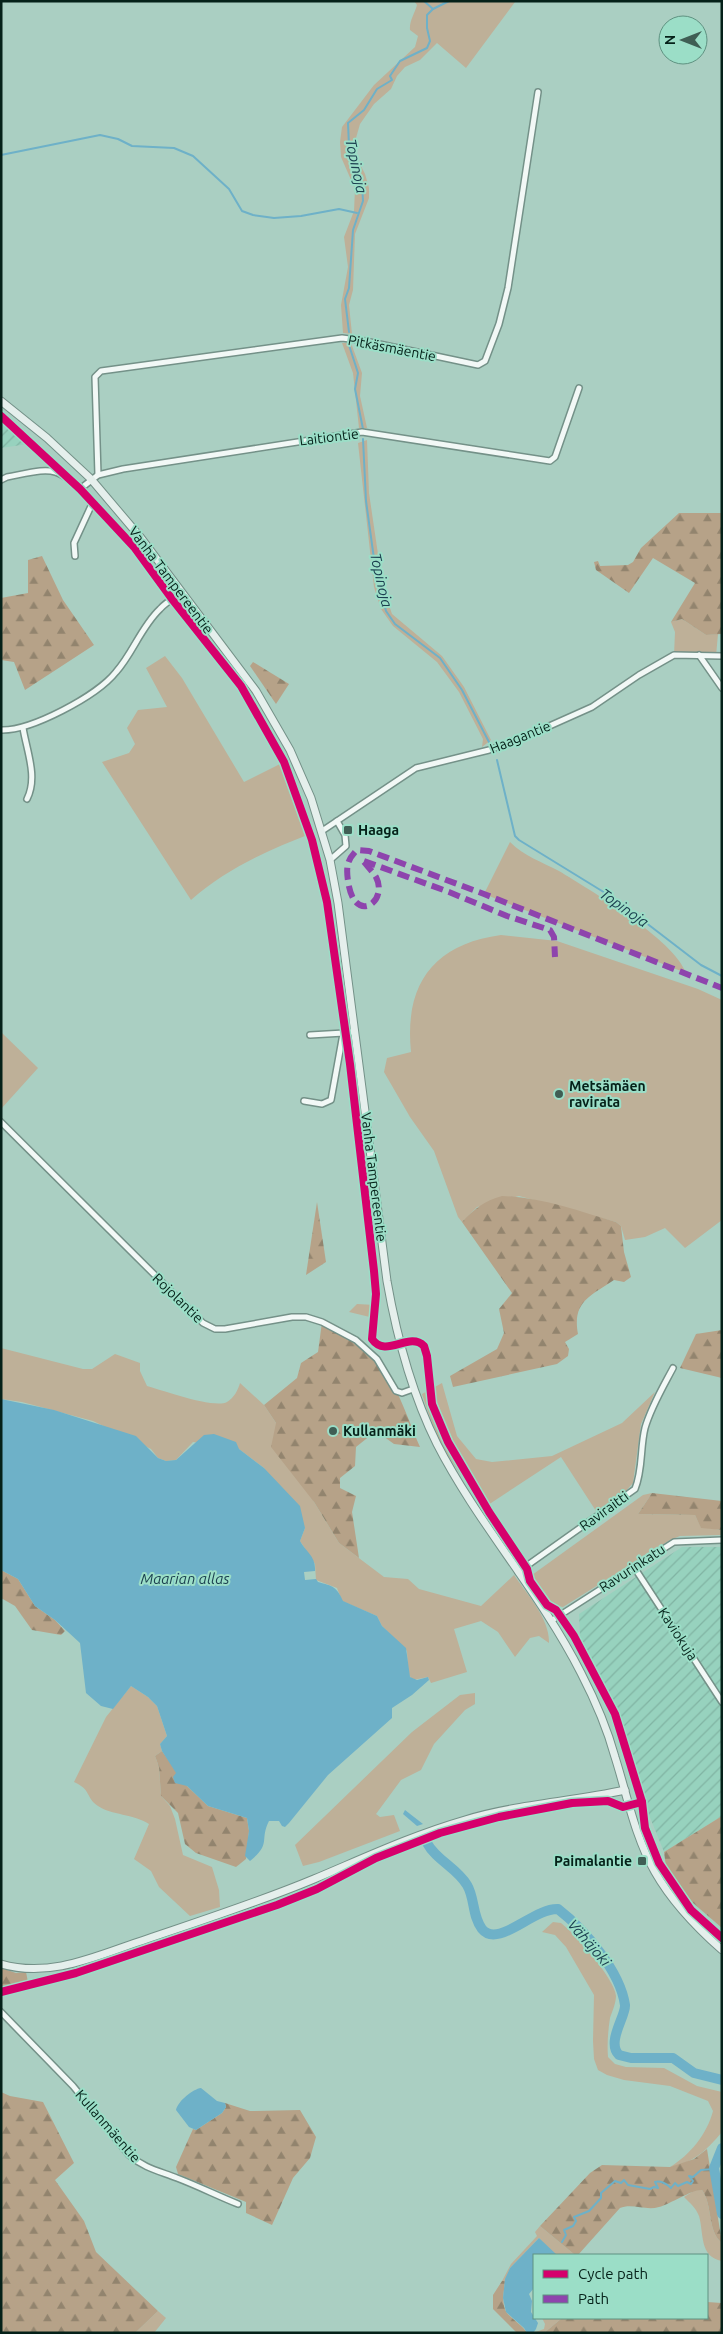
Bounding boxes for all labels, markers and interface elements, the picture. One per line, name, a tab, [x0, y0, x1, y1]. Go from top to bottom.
north arrow	[658, 15, 708, 65]
text: N	[662, 35, 678, 45]
water label: Topinoja	[342, 137, 371, 195]
street label: Pitkäsmäentie	[347, 332, 437, 364]
street label: Laitiontie	[299, 425, 359, 449]
street label: Vanha Tampereentie	[125, 523, 217, 637]
water label: Topinoja	[367, 551, 396, 609]
street label: Haagantie	[487, 718, 553, 756]
place label: Haaga	[358, 822, 399, 838]
marker: Haaga	[342, 824, 354, 836]
water label: Topinoja	[597, 885, 652, 930]
place label: Metsämäen ravirata	[569, 1078, 646, 1110]
marker: Metsämäen ravirata	[553, 1088, 565, 1100]
street label: Vanha Tampereentie	[358, 1111, 390, 1243]
street label: Rojolantie	[149, 1270, 207, 1326]
place label: Kullanmäki	[343, 1423, 416, 1439]
marker: Kullanmäki	[327, 1425, 339, 1437]
street label: Raviraitti	[576, 1488, 632, 1534]
street label: Ravurinkatu	[596, 1541, 668, 1595]
water label: Maarian allas	[140, 1570, 230, 1587]
street label: Kaviokuja	[655, 1605, 701, 1663]
place label: Paimalantie	[554, 1853, 632, 1869]
marker: Paimalantie	[636, 1855, 648, 1867]
water label: Vähäjoki	[564, 1916, 615, 1971]
street label: Kullanmäentie	[72, 2087, 144, 2165]
legend	[533, 2254, 708, 2319]
text: Cycle path	[578, 2265, 648, 2282]
text: Path	[578, 2290, 609, 2307]

